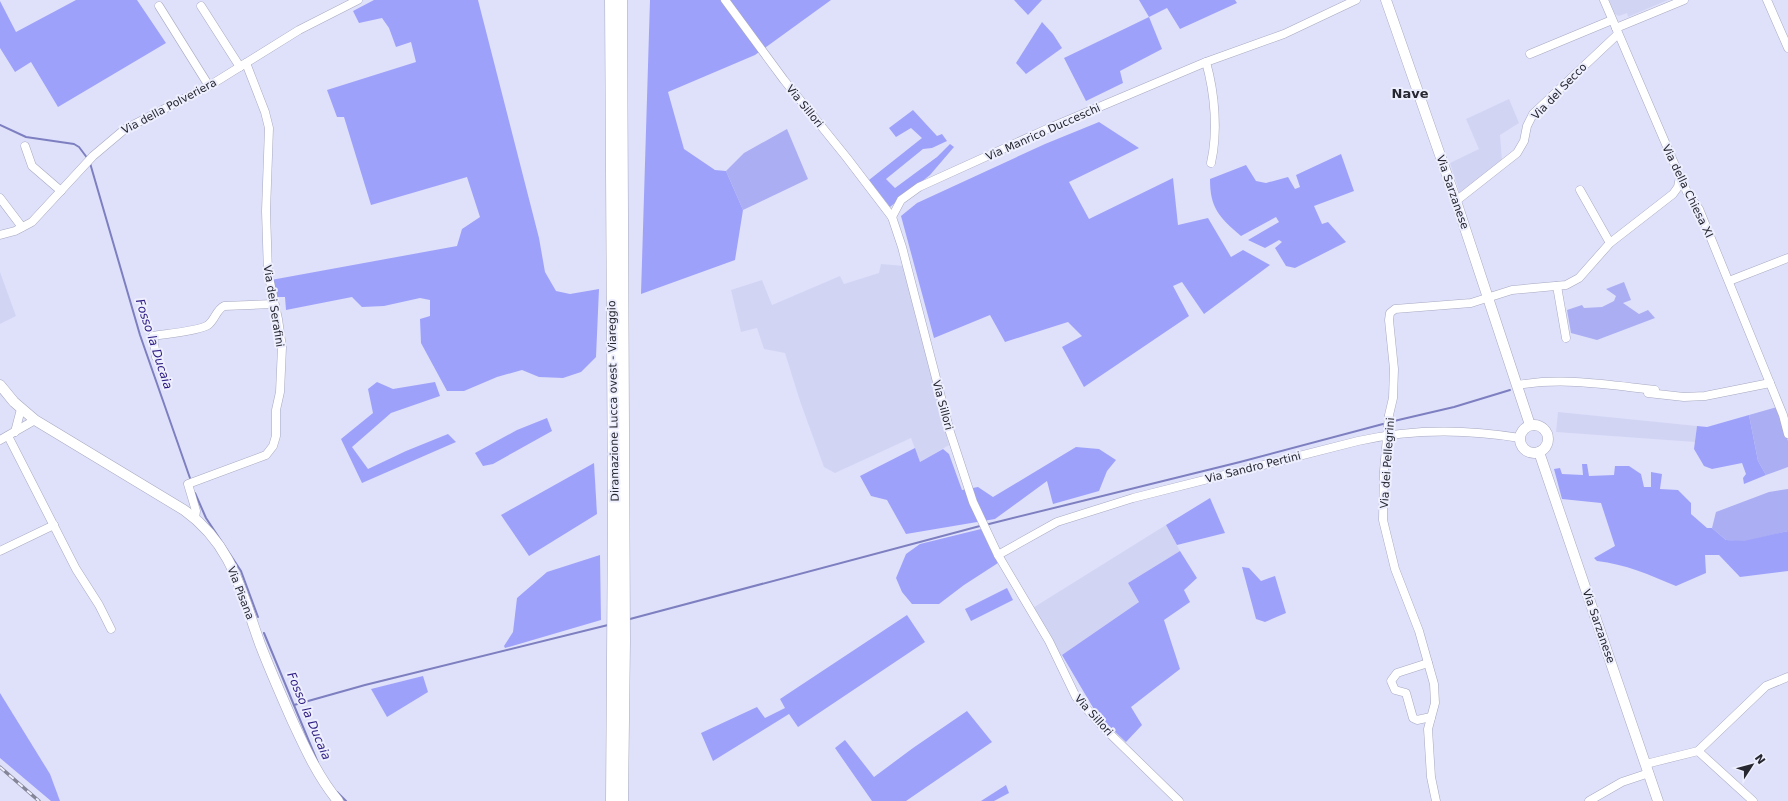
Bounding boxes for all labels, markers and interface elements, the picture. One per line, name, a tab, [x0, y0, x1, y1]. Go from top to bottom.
street label: Via del Secco	[1529, 60, 1590, 122]
street label: Via della Polveriera	[120, 76, 219, 137]
street label: Via Sillori	[783, 82, 826, 130]
district label: Nave	[1392, 86, 1429, 101]
street label: Via Manrico Ducceschi	[984, 101, 1102, 164]
street label: Via della Chiesa XI	[1659, 143, 1716, 240]
street label: Via Sarzanese	[1434, 153, 1471, 231]
street label: Via dei Serafini	[261, 264, 286, 348]
water label: Fosso la Ducaia	[133, 297, 175, 391]
street label: Diramazione Lucca ovest - Viareggio	[605, 300, 622, 502]
street label: Via Sillori	[930, 379, 955, 431]
street label: Via dei Pellegrini	[1378, 417, 1397, 509]
street label: Via Sandro Pertini	[1204, 449, 1302, 486]
street label: Via Pisana	[224, 565, 257, 622]
street label: Via Sarzanese	[1580, 587, 1617, 665]
water label: Fosso la Ducaia	[284, 670, 334, 762]
street label: Via Sillori	[1072, 692, 1116, 739]
north arrow	[1732, 745, 1772, 785]
text: N	[1752, 752, 1768, 767]

